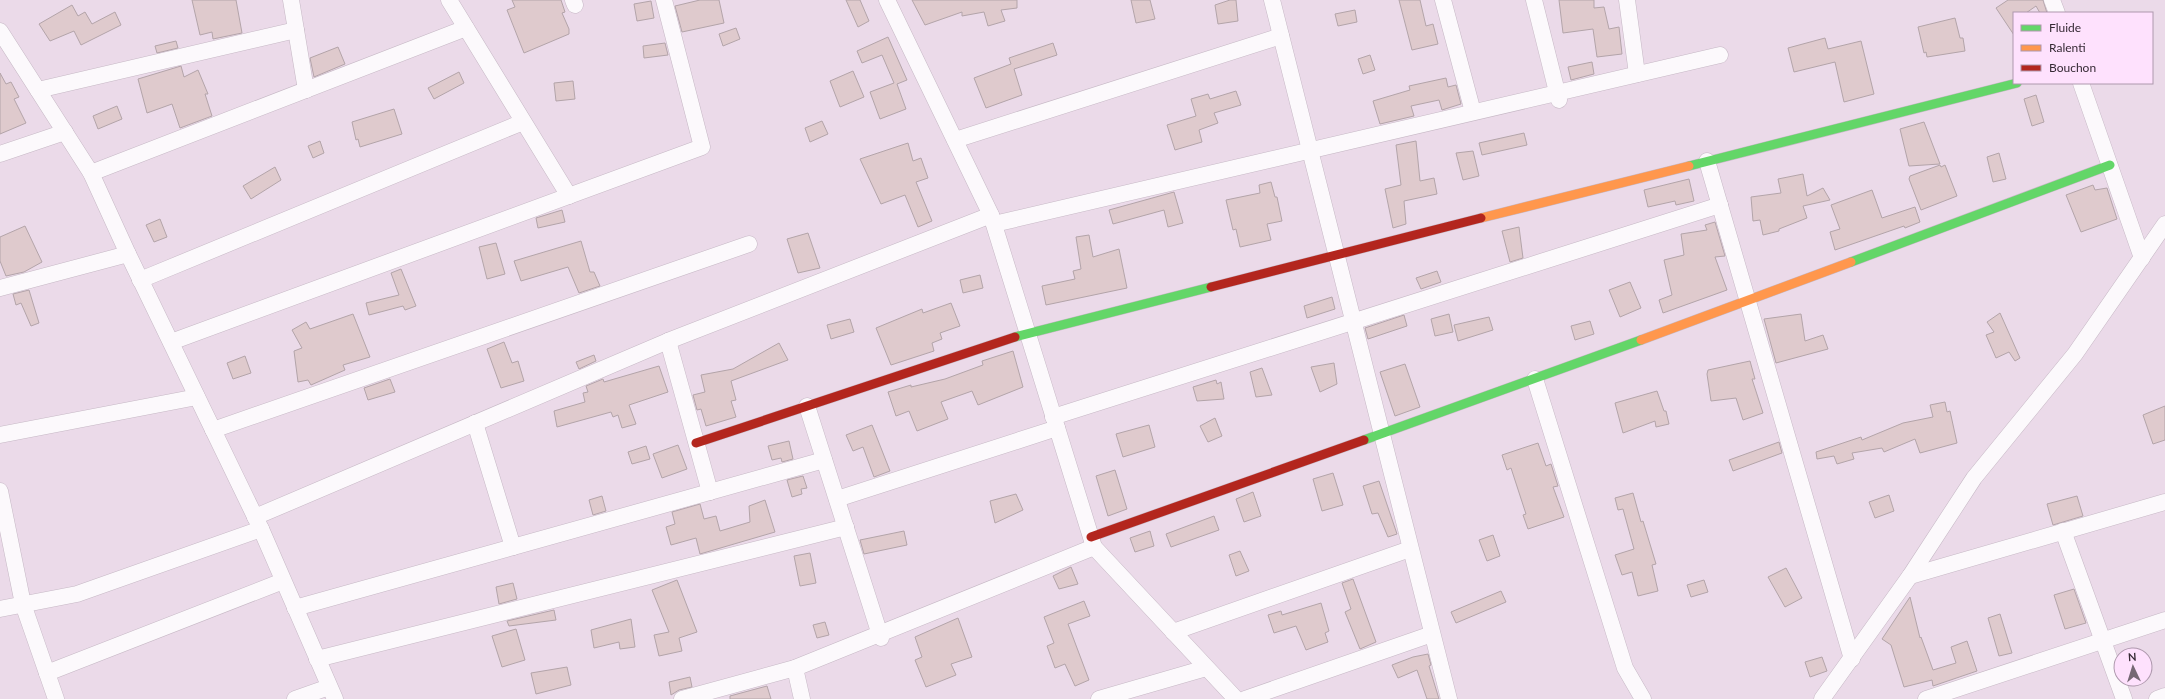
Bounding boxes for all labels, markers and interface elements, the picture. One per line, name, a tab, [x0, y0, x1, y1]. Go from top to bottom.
legend	[2013, 12, 2153, 84]
text: Fluide	[2049, 20, 2081, 35]
text: Ralenti	[2049, 40, 2086, 55]
text: Bouchon	[2049, 60, 2096, 75]
north arrow	[2113, 647, 2153, 687]
text: N	[2128, 650, 2137, 663]

